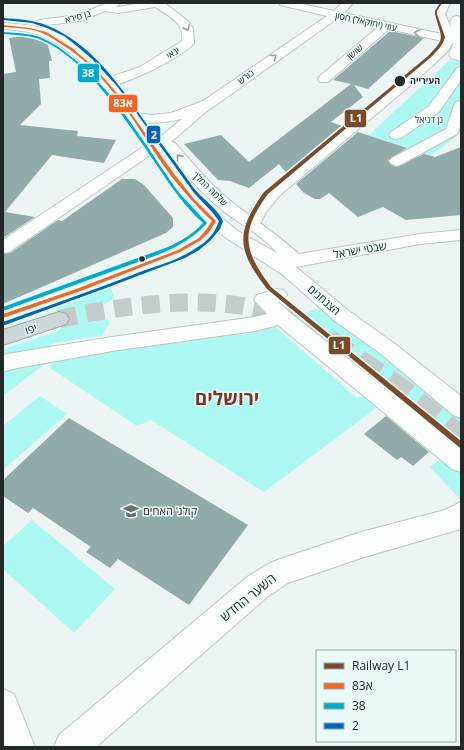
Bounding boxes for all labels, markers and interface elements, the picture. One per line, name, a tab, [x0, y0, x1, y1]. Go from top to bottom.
street label: בן סירא	[63, 7, 93, 26]
street label: עוזי (יחזקאל) חסון	[334, 9, 399, 35]
one-way arrow	[182, 24, 190, 31]
one-way arrow	[414, 29, 421, 37]
street label: שושן	[344, 41, 366, 62]
street label: ינאי	[164, 44, 182, 62]
one-way arrow	[269, 55, 276, 62]
line badge: 38	[77, 63, 100, 83]
text: 38	[82, 65, 94, 80]
street label: כורש	[235, 66, 257, 87]
marker: העירייה	[393, 74, 407, 88]
place label: העירייה	[410, 74, 440, 87]
line badge: 83א	[108, 94, 138, 113]
text: 83א	[113, 95, 133, 110]
line badge: L1	[344, 109, 367, 128]
text: L1	[350, 110, 362, 125]
park label: גן דניאל	[415, 113, 443, 126]
line badge: 2	[146, 125, 161, 144]
text: 2	[151, 127, 157, 142]
one-way arrow	[177, 154, 184, 162]
street label: שלמה המלך	[190, 169, 231, 209]
street label: שבטי ישראל	[332, 237, 388, 262]
unlabelled marker	[137, 254, 147, 264]
street label: הצנחנים	[305, 281, 344, 318]
street label: יפו	[23, 319, 39, 338]
line badge: L1	[328, 336, 351, 355]
text: L1	[333, 337, 345, 352]
district label: ירושלים	[195, 385, 259, 411]
school or university icon: קולג' האחים	[122, 502, 140, 520]
place label: קולג' האחים	[143, 503, 198, 518]
street label: השער החדש	[216, 569, 280, 625]
legend	[316, 650, 456, 742]
text: Railway L1	[352, 657, 410, 674]
text: 83א	[352, 677, 373, 694]
text: 38	[352, 697, 366, 714]
text: 2	[352, 717, 359, 734]

